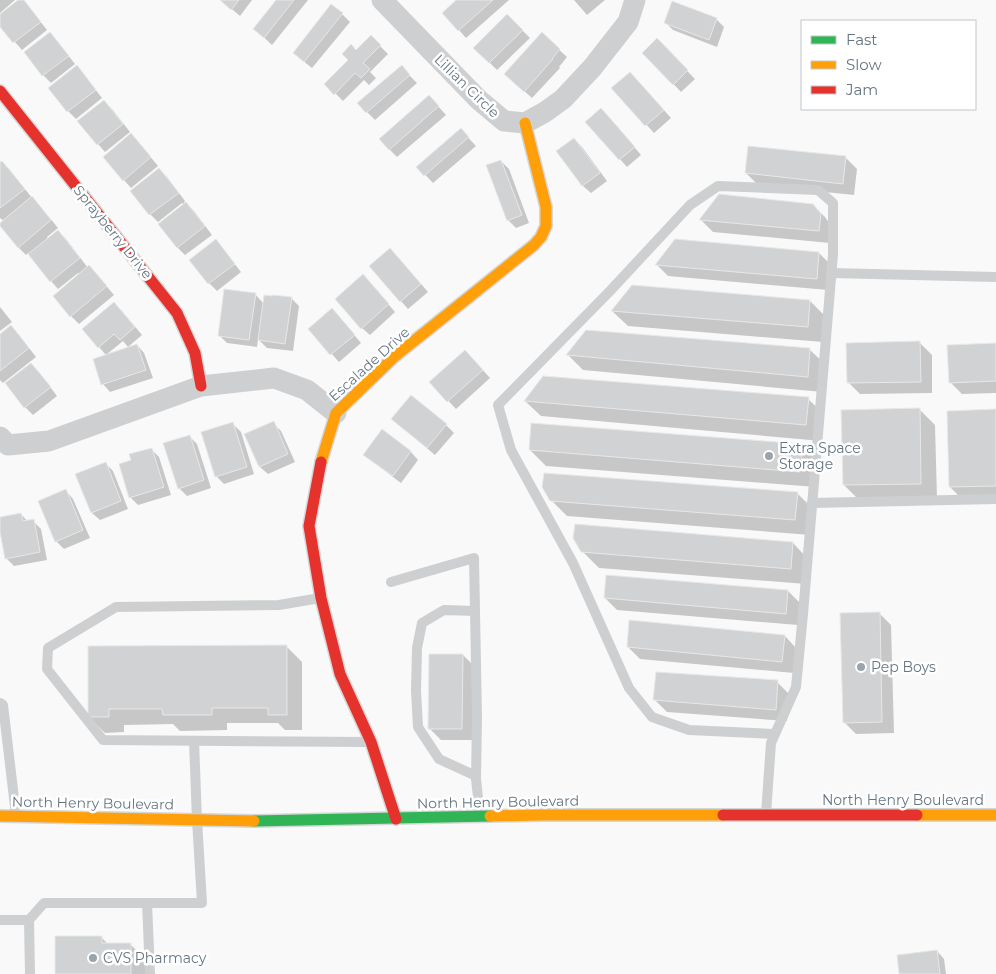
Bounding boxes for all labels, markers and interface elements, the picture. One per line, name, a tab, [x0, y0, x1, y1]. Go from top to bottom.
legend	[801, 20, 976, 110]
text: Fast	[846, 30, 877, 49]
street label: Lillian Circle	[431, 50, 503, 122]
text: Slow	[846, 55, 882, 74]
text: Jam	[845, 80, 878, 99]
street label: Sprayberry Drive	[70, 181, 156, 283]
street label: Escalade Drive	[325, 323, 413, 405]
place label: Extra Space Storage	[779, 439, 861, 473]
marker: Extra Space Storage	[763, 450, 775, 462]
place label: Pep Boys	[871, 658, 936, 676]
marker: Pep Boys	[855, 661, 867, 673]
street label: North Henry Boulevard	[822, 791, 984, 809]
street label: North Henry Boulevard	[417, 792, 579, 812]
street label: North Henry Boulevard	[12, 793, 174, 813]
place label: CVS Pharmacy	[103, 949, 207, 967]
marker: CVS Pharmacy	[87, 952, 99, 964]

